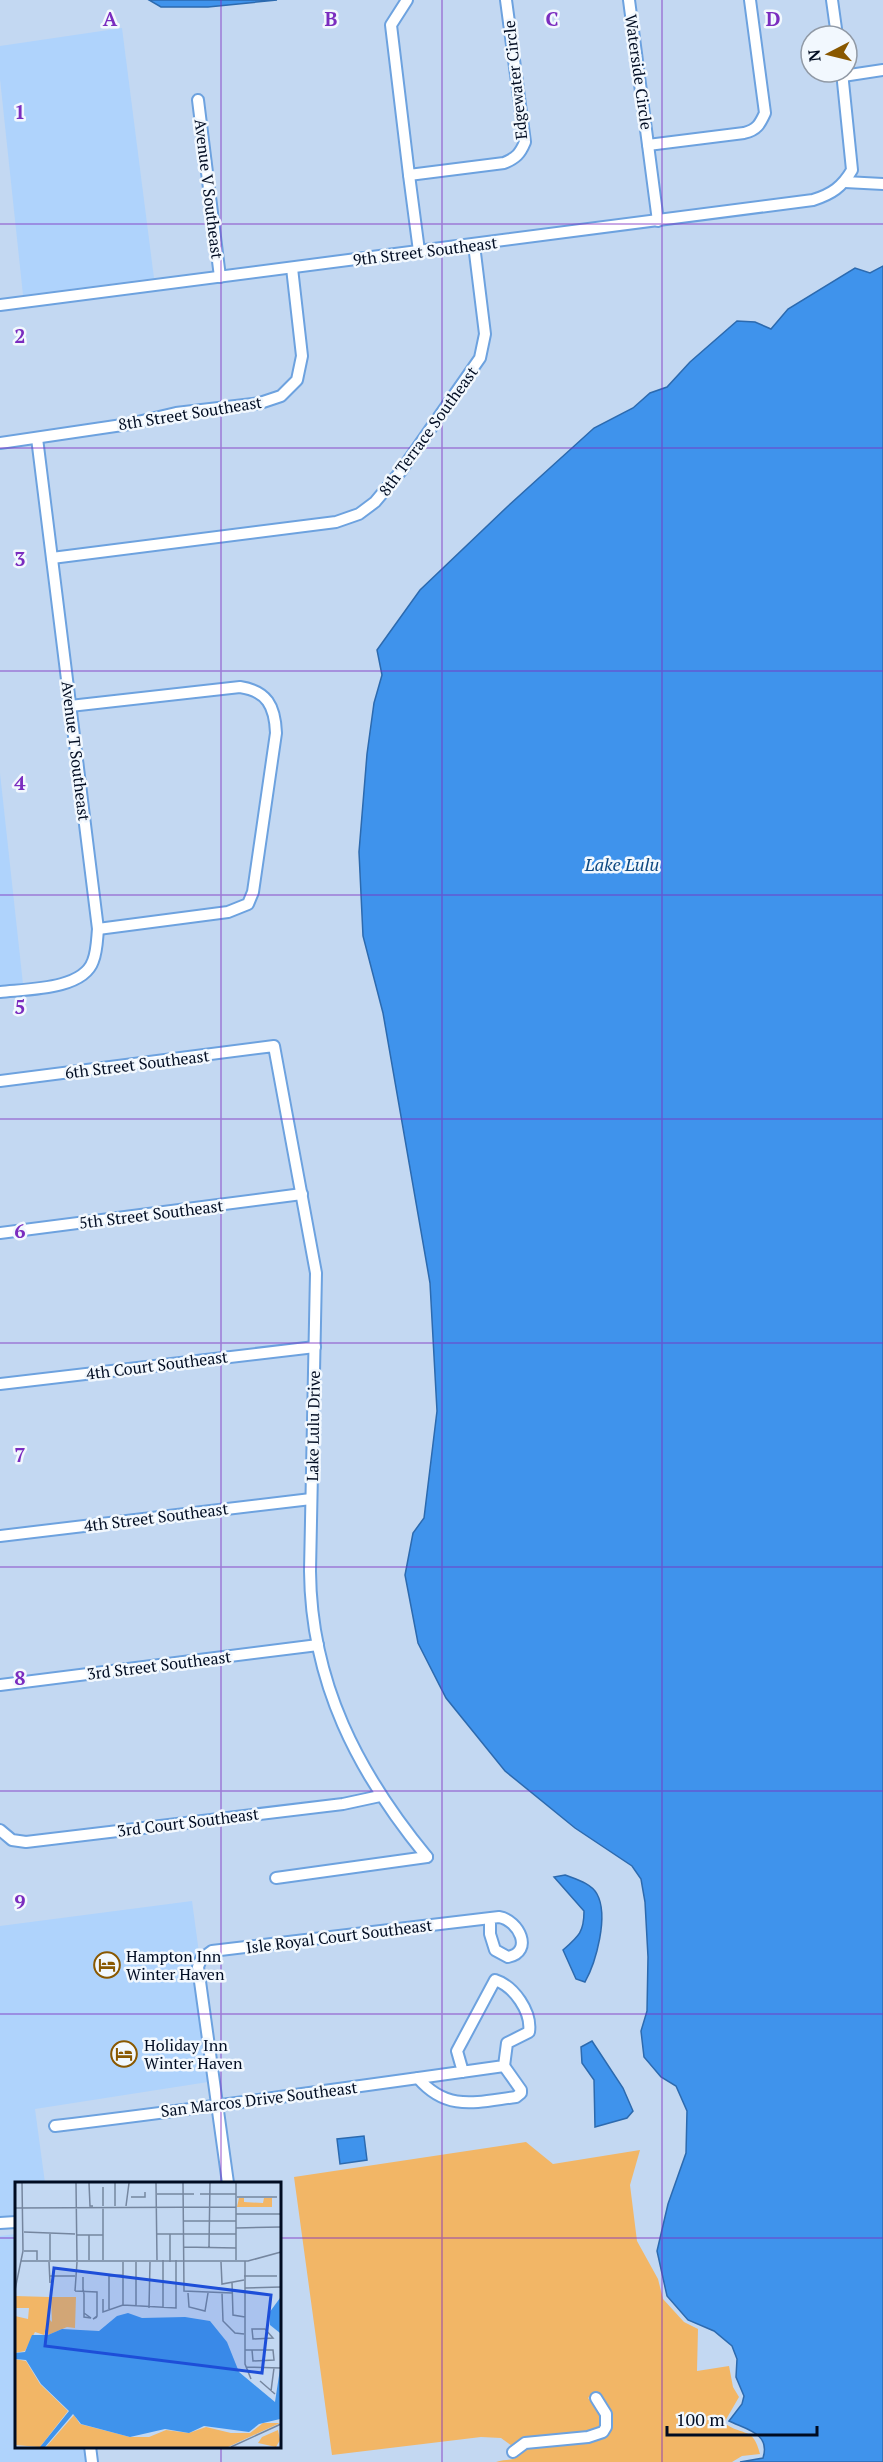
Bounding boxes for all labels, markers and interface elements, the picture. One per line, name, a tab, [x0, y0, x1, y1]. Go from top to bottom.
text: A	[103, 5, 118, 32]
text: B	[325, 5, 338, 32]
text: C	[545, 5, 559, 32]
text: D	[766, 5, 780, 32]
street label: Waterside Circle	[620, 13, 658, 131]
street label: Edgewater Circle	[498, 19, 532, 141]
north arrow	[799, 24, 859, 84]
text: N	[802, 48, 826, 63]
text: 1	[14, 98, 26, 125]
street label: Avenue V Southeast	[189, 118, 229, 260]
street label: 9th Street Southeast	[352, 231, 498, 271]
text: 2	[14, 322, 26, 349]
street label: 8th Terrace Southeast	[374, 362, 483, 500]
street label: 8th Street Southeast	[117, 391, 264, 435]
text: 3	[14, 545, 26, 572]
street label: Avenue T Southeast	[56, 680, 96, 822]
text: 4	[14, 769, 26, 796]
water label: Lake Lulu	[584, 852, 659, 876]
text: 5	[14, 993, 26, 1020]
street label: 6th Street Southeast	[64, 1044, 210, 1084]
street label: 5th Street Southeast	[78, 1194, 224, 1234]
text: 6	[14, 1217, 26, 1244]
street label: 4th Court Southeast	[85, 1345, 229, 1385]
street label: Lake Lulu Drive	[301, 1370, 325, 1482]
text: 7	[14, 1441, 26, 1468]
street label: 4th Street Southeast	[83, 1497, 229, 1537]
street label: 3rd Street Southeast	[86, 1645, 232, 1685]
text: 8	[14, 1664, 26, 1691]
street label: 3rd Court Southeast	[116, 1802, 260, 1842]
text: 9	[14, 1888, 26, 1915]
street label: Isle Royal Court Southeast	[245, 1914, 433, 1958]
place label: Hampton Inn Winter Haven	[126, 1945, 225, 1985]
hotel icon: Hampton Inn Winter Haven	[92, 1950, 122, 1980]
place label: Holiday Inn Winter Haven	[144, 2034, 243, 2074]
hotel icon: Holiday Inn Winter Haven	[109, 2039, 139, 2069]
street label: San Marcos Drive Southeast	[159, 2076, 359, 2122]
inset map	[15, 2182, 280, 2447]
scale bar	[667, 2399, 817, 2437]
text: 100 m	[676, 2407, 725, 2431]

